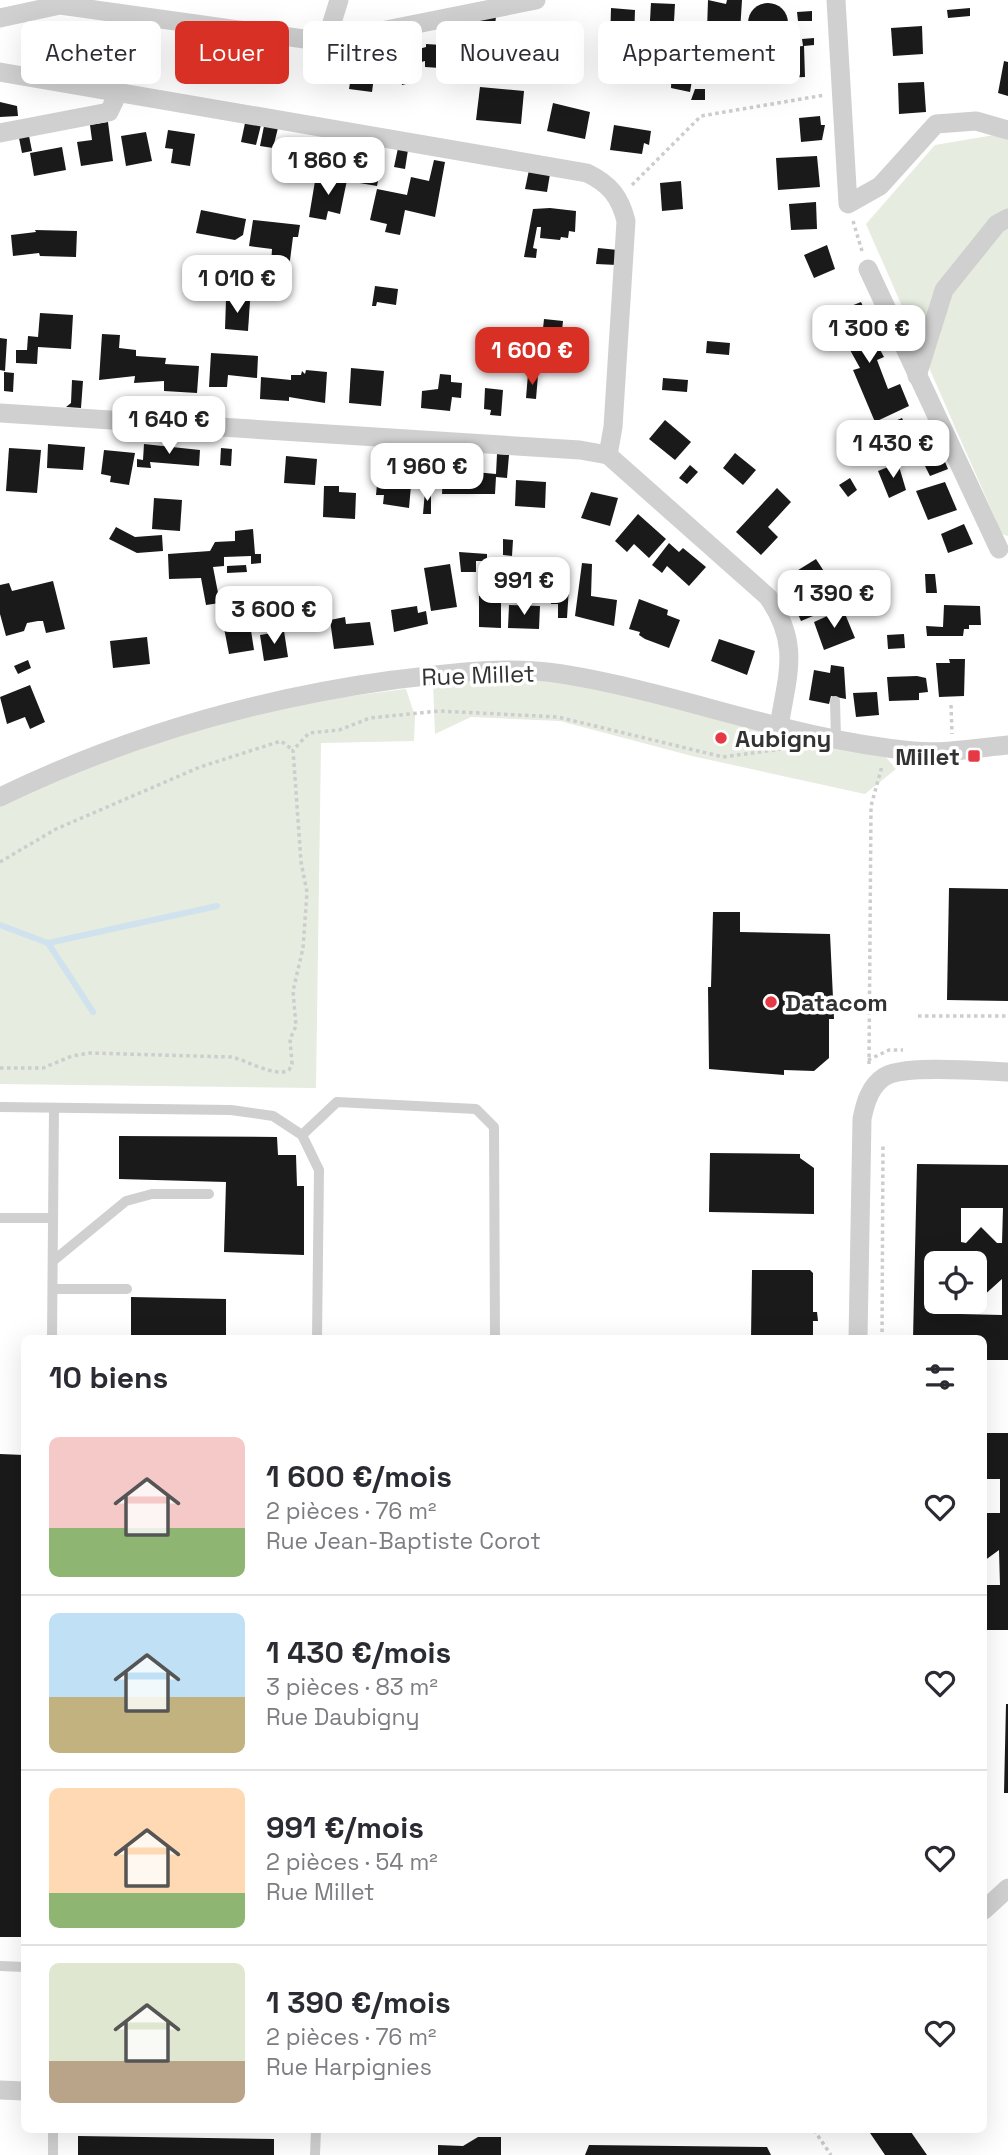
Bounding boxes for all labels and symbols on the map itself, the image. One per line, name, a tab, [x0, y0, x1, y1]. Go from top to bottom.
pin: 1 860 €	[263, 138, 393, 197]
pin: 1 010 €	[172, 256, 302, 315]
pin: 1 300 €	[804, 306, 934, 365]
pin: 1 600 €	[467, 328, 597, 387]
pin: 1 640 €	[104, 396, 234, 456]
pin: 1 430 €	[828, 420, 958, 480]
pin: 1 960 €	[362, 444, 492, 503]
pin: 991 €	[475, 558, 573, 617]
pin: 1 390 €	[769, 570, 899, 630]
pin: 3 600 €	[209, 586, 339, 646]
street label: Rue Millet	[421, 658, 535, 692]
place label: Aubigny	[735, 723, 831, 754]
marker: Aubigny	[713, 730, 729, 746]
place label: Millet	[895, 741, 960, 772]
marker: Millet	[966, 748, 982, 764]
place label: Datacom	[785, 987, 888, 1018]
marker: Datacom	[763, 994, 779, 1010]

